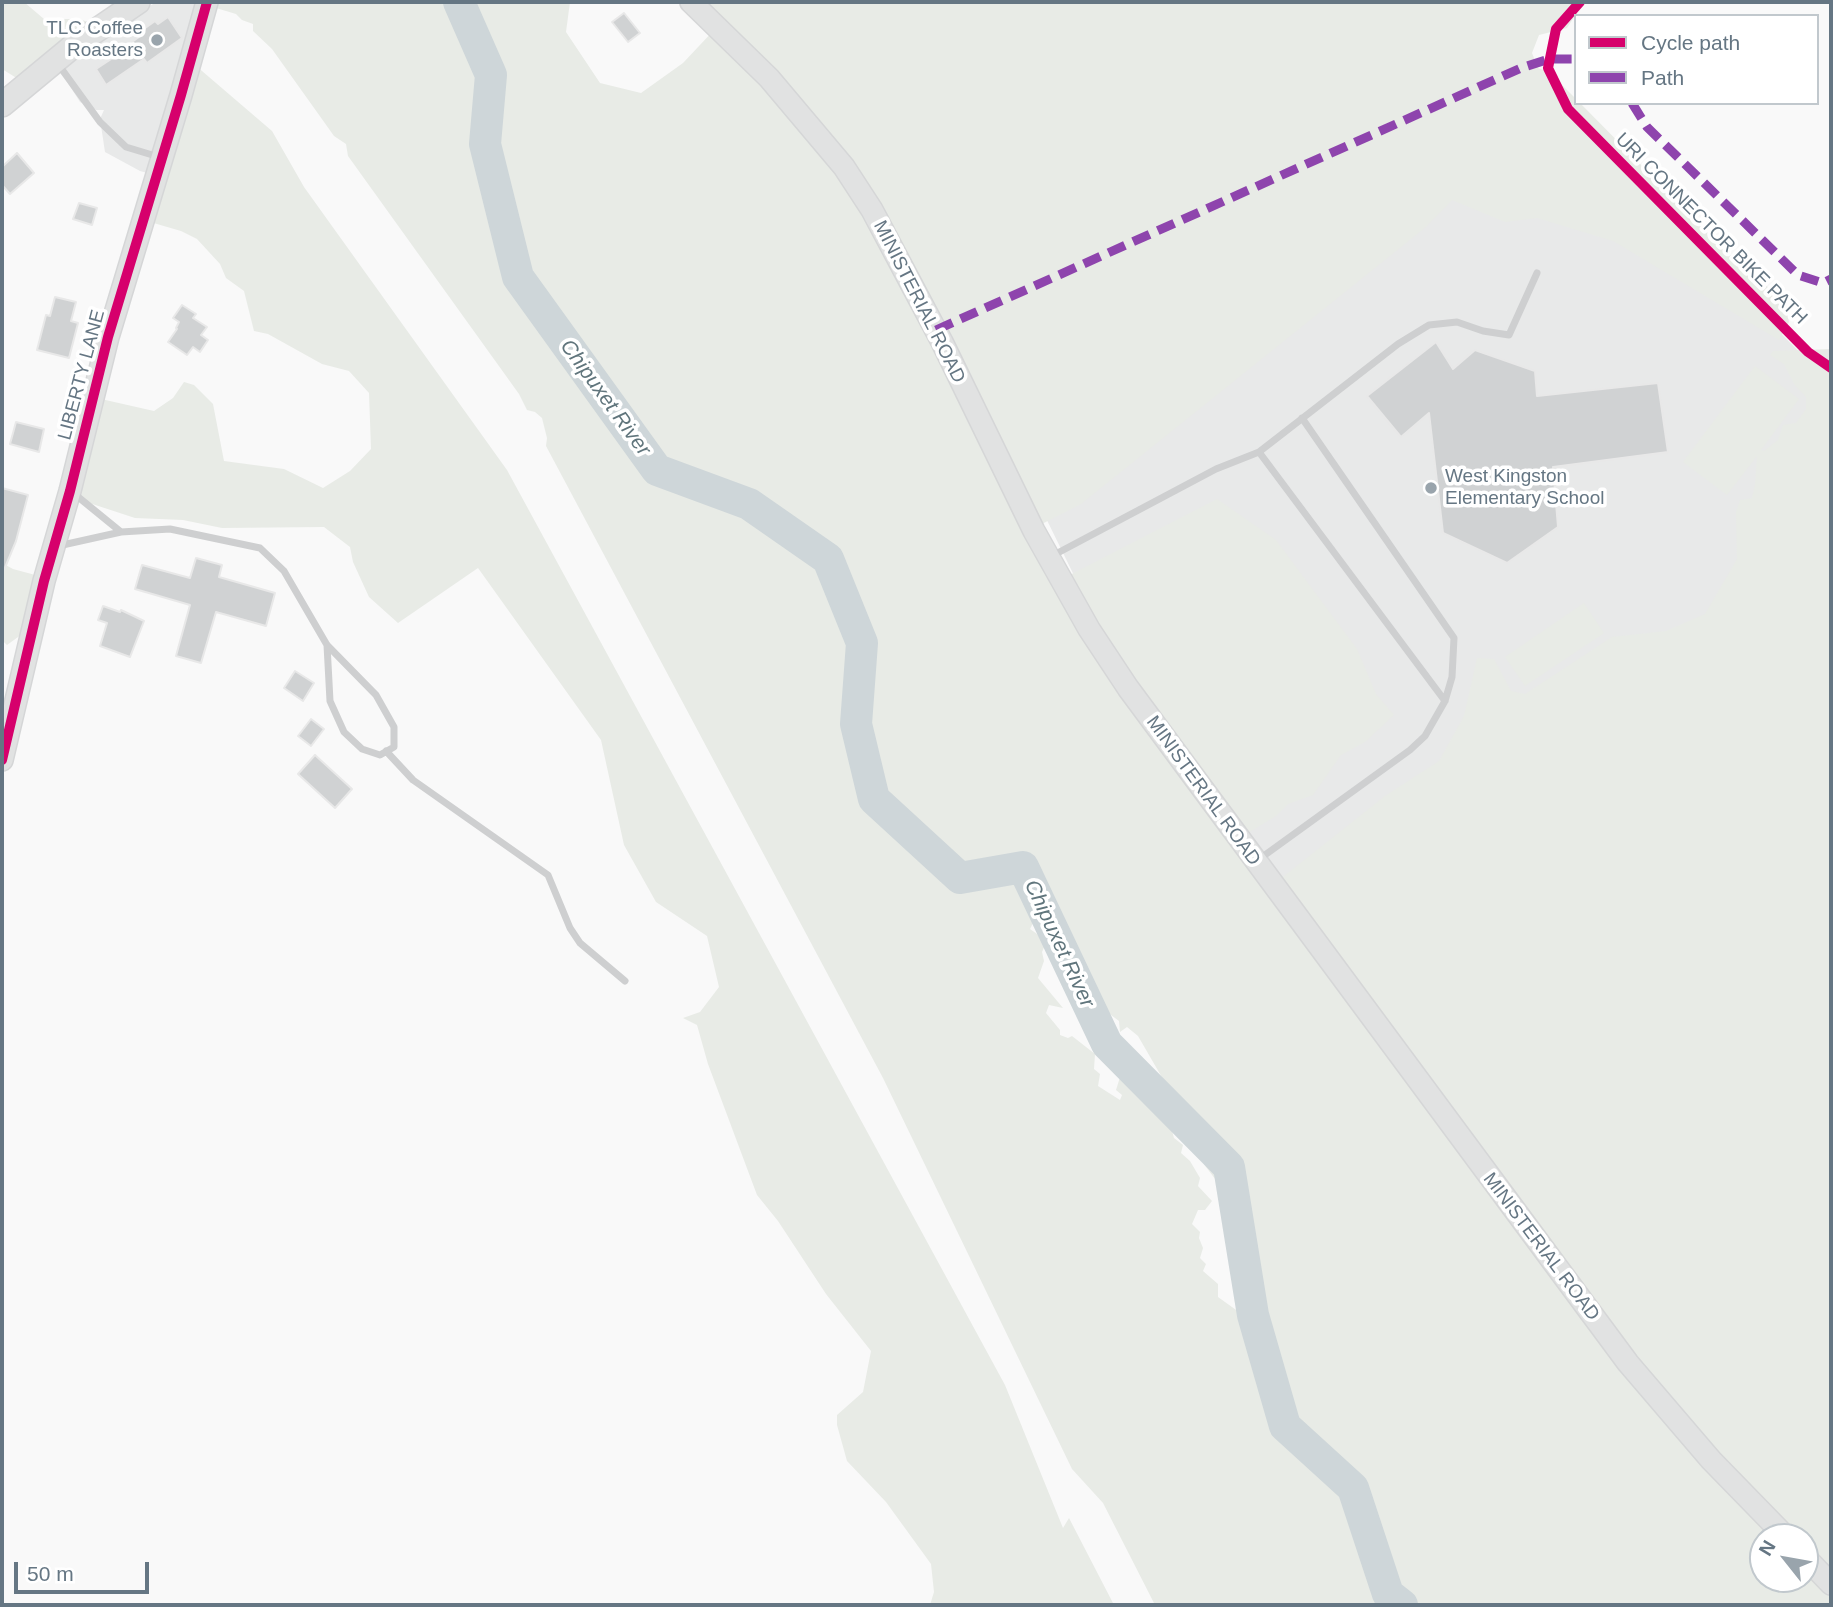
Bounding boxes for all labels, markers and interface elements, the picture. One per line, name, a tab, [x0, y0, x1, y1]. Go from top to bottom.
legend	[1574, 14, 1819, 105]
place label: TLC Coffee Roasters	[46, 18, 143, 62]
text: Cycle path	[1641, 31, 1740, 54]
marker: TLC Coffee Roasters	[149, 32, 165, 48]
text: Path	[1641, 66, 1684, 89]
street label: URI CONNECTOR BIKE PATH	[1610, 128, 1812, 330]
street label: MINISTERIAL ROAD	[868, 217, 970, 387]
street label: LIBERTY LANE	[54, 307, 110, 443]
water label: Chipuxet River	[554, 335, 656, 461]
place label: West Kingston Elementary School	[1445, 466, 1604, 510]
marker: West Kingston Elementary School	[1423, 480, 1439, 496]
street label: MINISTERIAL ROAD	[1141, 712, 1265, 870]
water label: Chipuxet River	[1018, 876, 1100, 1012]
street label: MINISTERIAL ROAD	[1478, 1168, 1604, 1326]
north arrow	[1749, 1523, 1819, 1593]
text: N	[1755, 1537, 1780, 1559]
scale bar	[18, 1548, 152, 1592]
text: 50 m	[27, 1562, 74, 1585]

